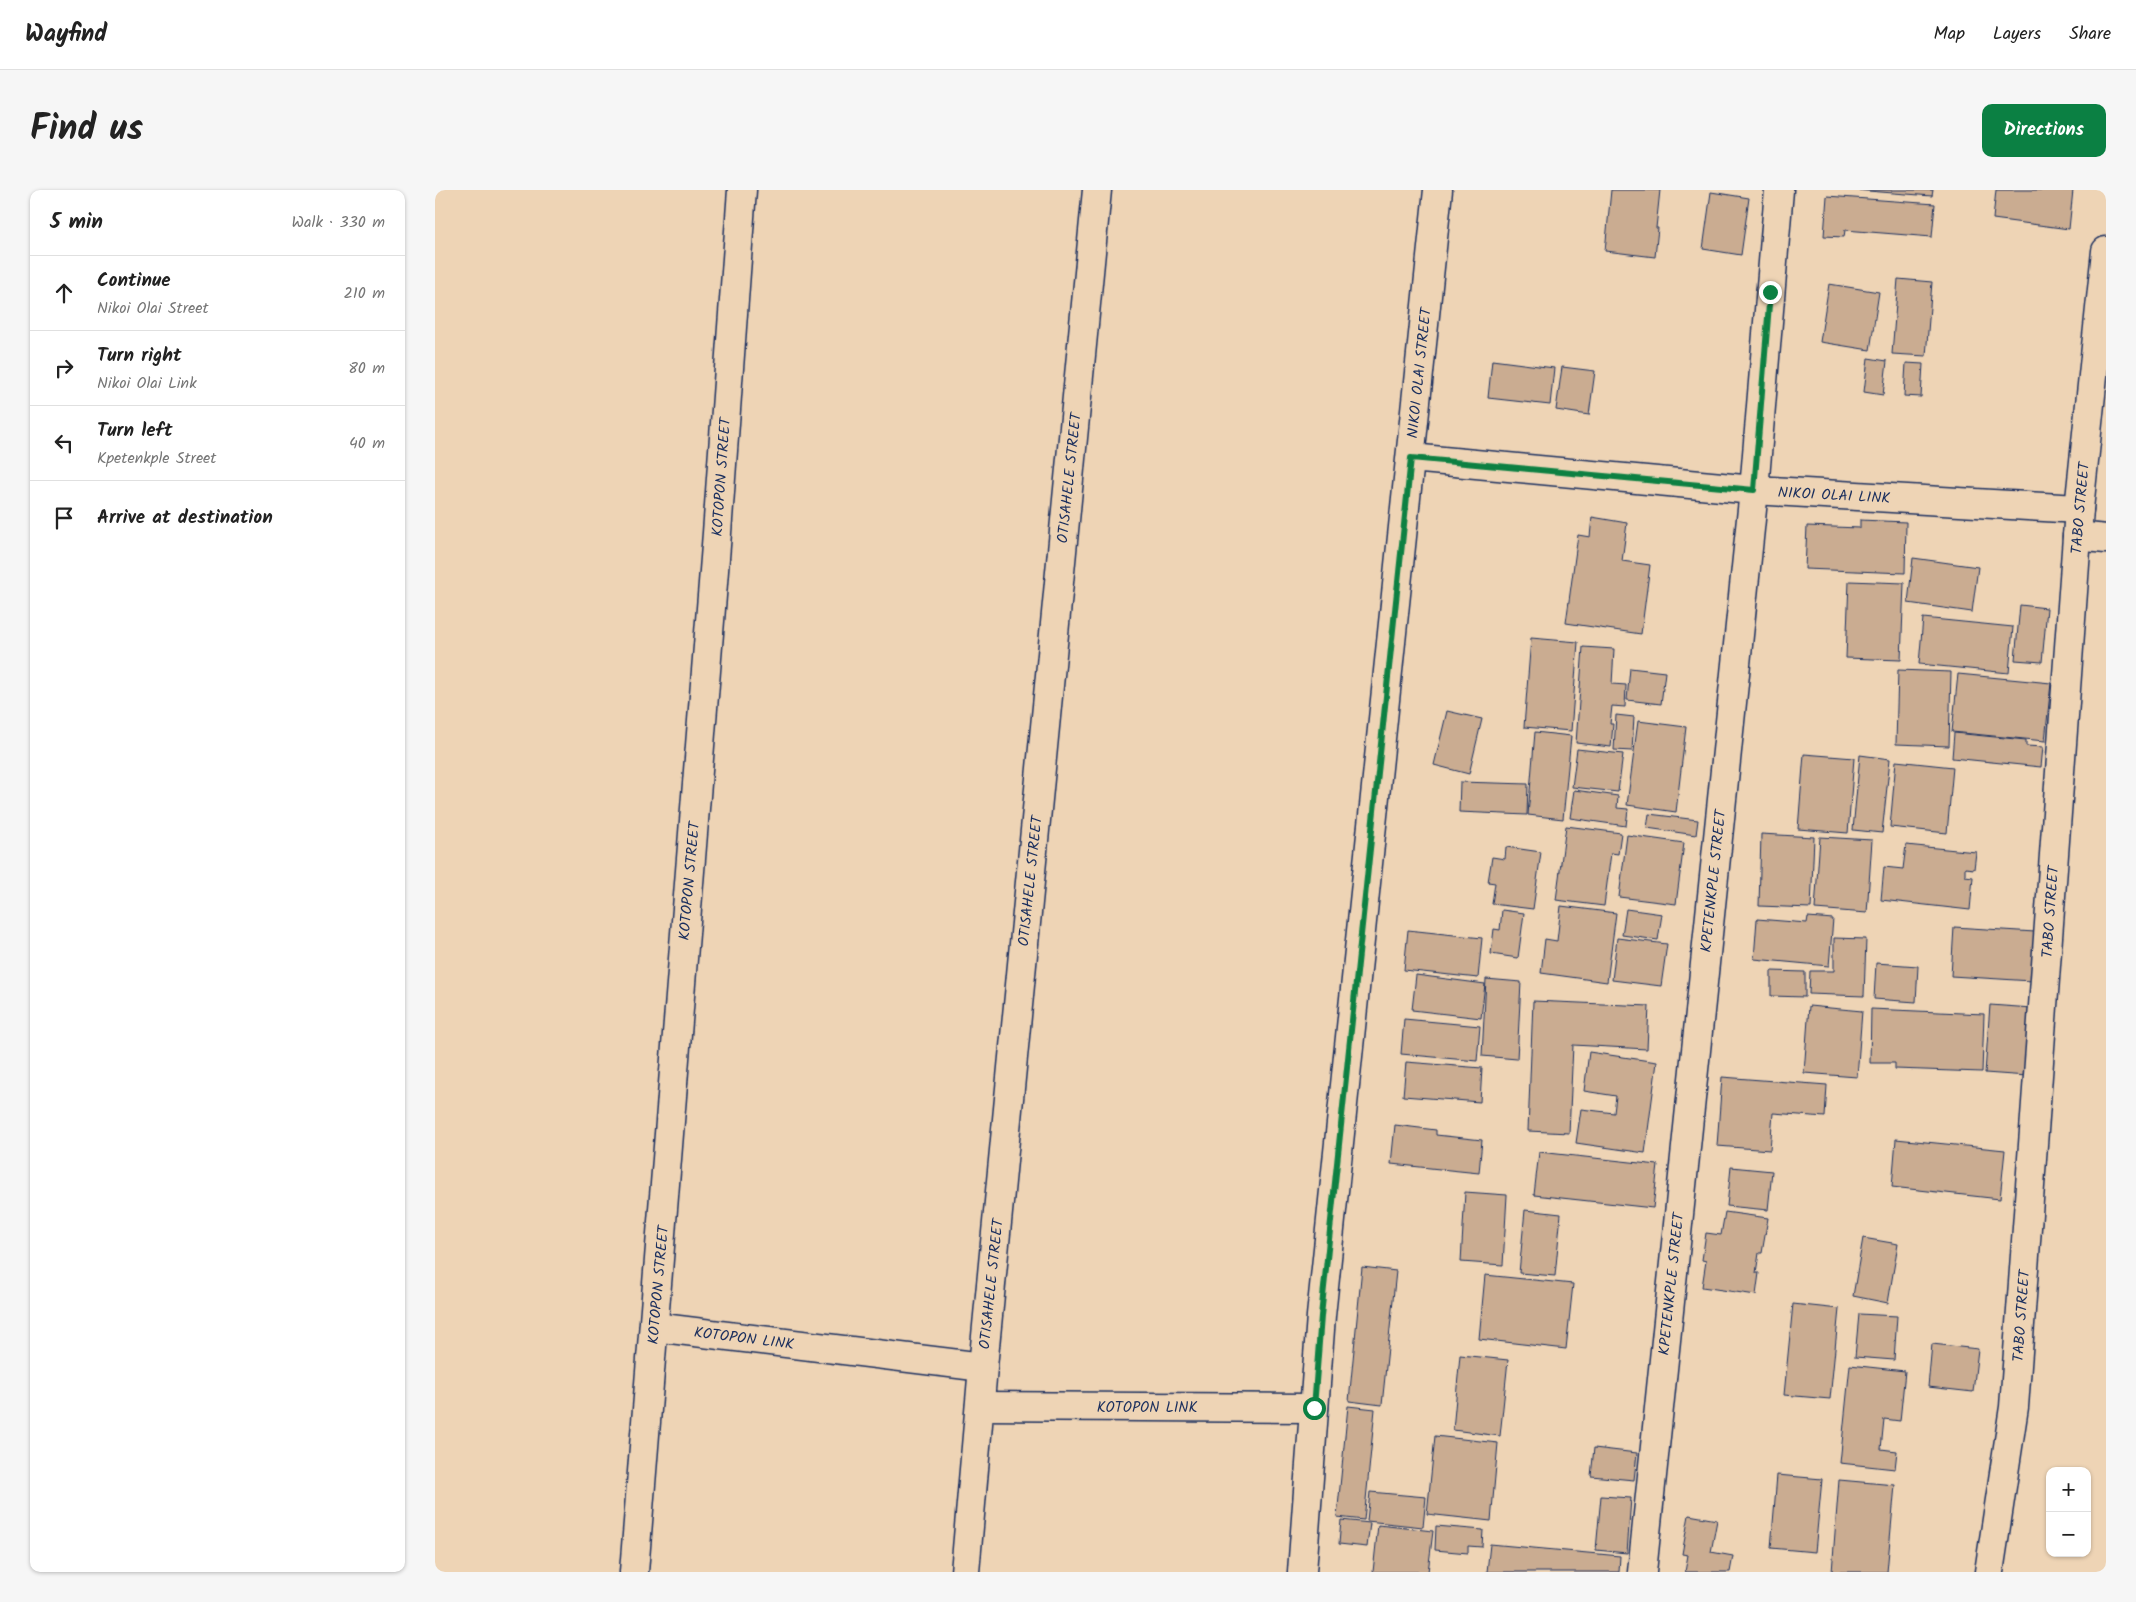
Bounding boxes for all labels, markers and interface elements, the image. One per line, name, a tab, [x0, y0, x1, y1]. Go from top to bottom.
text: Wayfind	[25, 15, 107, 54]
text: Map	[1934, 20, 1965, 49]
text: Layers	[1993, 20, 2041, 49]
text: Share	[2069, 20, 2111, 49]
text: Find us	[30, 102, 143, 158]
button: Directions	[1982, 104, 2106, 157]
text: 5 min	[50, 206, 103, 239]
text: Walk · 330 m	[292, 210, 385, 235]
text: Continue	[97, 266, 170, 296]
icon: ahead	[50, 279, 78, 307]
text: 210 m	[344, 281, 385, 306]
route end	[1759, 281, 1782, 304]
text: Nikoi Olai Street	[97, 296, 209, 321]
street label: NIKOI OLAI STREET	[1401, 305, 1439, 440]
text: Turn right	[97, 341, 182, 371]
icon: right	[50, 354, 78, 382]
text: 80 m	[348, 356, 385, 381]
text: Nikoi Olai Link	[97, 371, 197, 396]
street label: OTISAHELE STREET	[1051, 410, 1089, 545]
street label: KOTOPON STREET	[706, 415, 738, 537]
text: Turn left	[97, 416, 172, 446]
icon: left	[50, 429, 78, 457]
text: 40 m	[349, 431, 385, 456]
text: Kpetenkple Street	[97, 446, 217, 471]
street label: TABO STREET	[2065, 459, 2097, 555]
street label: NIKOI OLAI LINK	[1777, 481, 1891, 511]
text: Arrive at destination	[97, 503, 273, 533]
icon: arrive	[50, 504, 78, 532]
street label: KPETENKPLE STREET	[1695, 807, 1734, 953]
street label: OTISAHELE STREET	[1012, 813, 1050, 948]
street label: KOTOPON STREET	[673, 819, 707, 941]
street label: TABO STREET	[2036, 863, 2066, 959]
street label: KPETENKPLE STREET	[1653, 1210, 1692, 1356]
street label: OTISAHELE STREET	[973, 1216, 1011, 1351]
street label: KOTOPON STREET	[642, 1223, 676, 1345]
street label: TABO STREET	[2007, 1267, 2037, 1363]
street label: KOTOPON LINK	[692, 1321, 795, 1357]
street label: KOTOPON LINK	[1097, 1396, 1197, 1420]
route start	[1303, 1397, 1326, 1420]
map controls	[2046, 1467, 2091, 1557]
button: +	[2046, 1467, 2091, 1512]
button: −	[2046, 1512, 2091, 1557]

